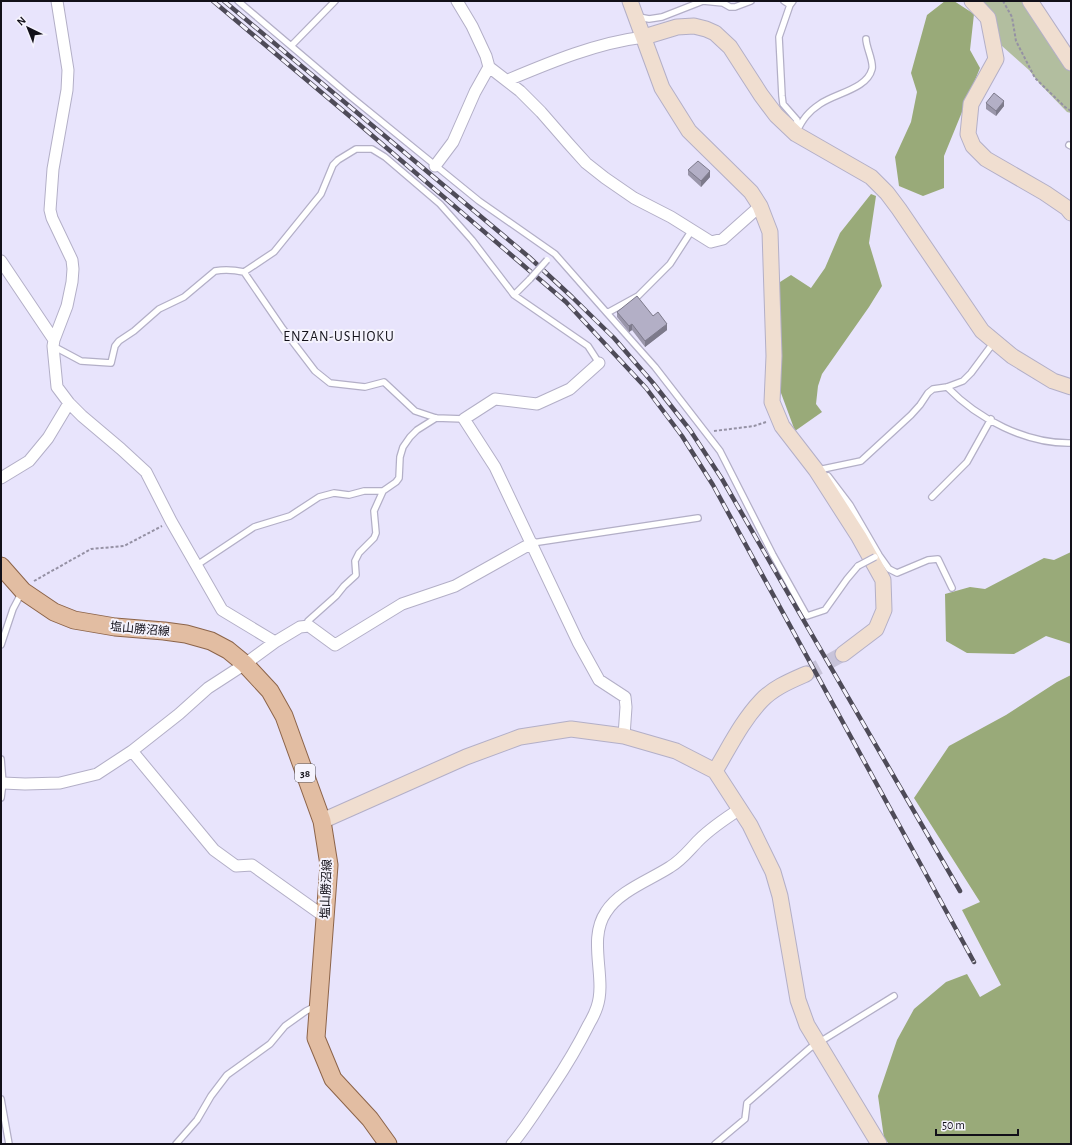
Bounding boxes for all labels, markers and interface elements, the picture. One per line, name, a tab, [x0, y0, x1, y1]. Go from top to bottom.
north arrow	[8, 8, 48, 48]
text: N	[15, 14, 28, 28]
district label: ENZAN-USHIOKU	[283, 330, 395, 344]
street label: 塩山勝沼線	[110, 619, 171, 638]
road number: 38	[295, 764, 315, 782]
street label: 塩山勝沼線	[318, 859, 333, 919]
scale bar	[936, 1111, 1018, 1137]
text: 50 m	[942, 1119, 965, 1131]

